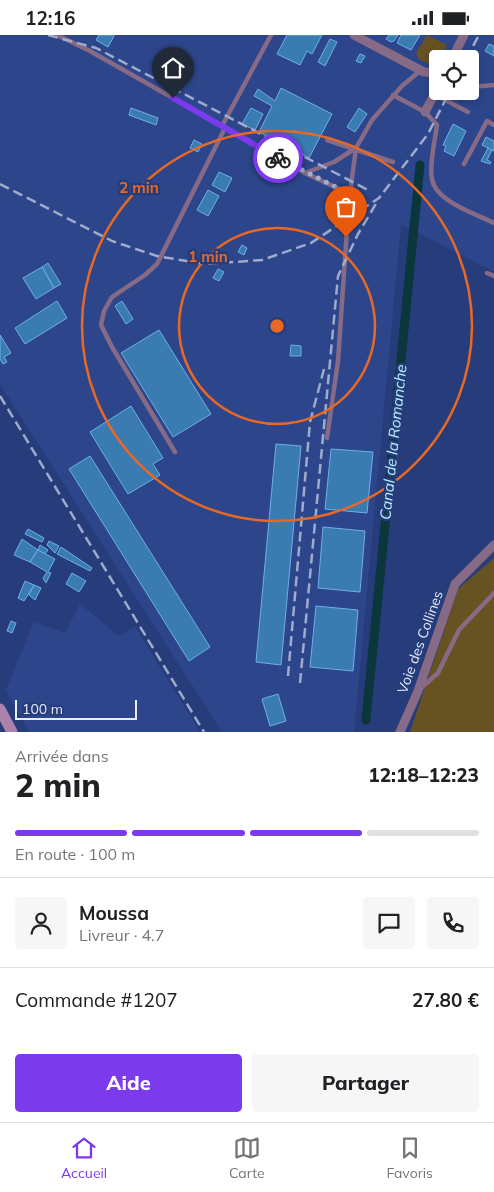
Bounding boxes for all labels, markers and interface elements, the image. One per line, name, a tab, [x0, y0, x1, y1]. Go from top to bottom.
text: 12:16	[25, 6, 75, 30]
pin	[152, 47, 194, 98]
map controls	[429, 50, 479, 100]
button: locate	[429, 50, 479, 100]
icon: home	[159, 54, 187, 82]
courier	[253, 133, 303, 183]
icon: bike	[264, 144, 292, 172]
text: 2 min	[119, 178, 159, 197]
pin	[325, 186, 367, 237]
icon: bag	[332, 193, 360, 221]
text: 1 min	[188, 247, 228, 266]
centre of rings	[268, 317, 286, 335]
water label: Canal de la Romanche	[375, 363, 411, 521]
street label: Voie des Collines	[393, 588, 447, 696]
scale bar	[15, 697, 138, 720]
text: 100 m	[22, 700, 63, 718]
text: Arrivée dans	[15, 746, 109, 766]
text: 12:18–12:23	[368, 763, 479, 787]
text: 2 min	[15, 765, 101, 805]
text: En route · 100 m	[15, 844, 135, 864]
button: person	[15, 897, 67, 949]
button: chat	[363, 897, 415, 949]
button: phone	[427, 897, 479, 949]
text: Moussa	[79, 901, 149, 925]
text: Livreur · 4.7	[79, 925, 164, 945]
text: Commande #1207	[15, 988, 178, 1012]
text: 27.80 €	[412, 988, 479, 1012]
button: Aide	[15, 1054, 242, 1112]
button: Partager	[252, 1054, 479, 1112]
tab: Accueil	[61, 1134, 107, 1182]
tab: Carte	[229, 1134, 265, 1182]
tab: Favoris	[386, 1134, 433, 1182]

